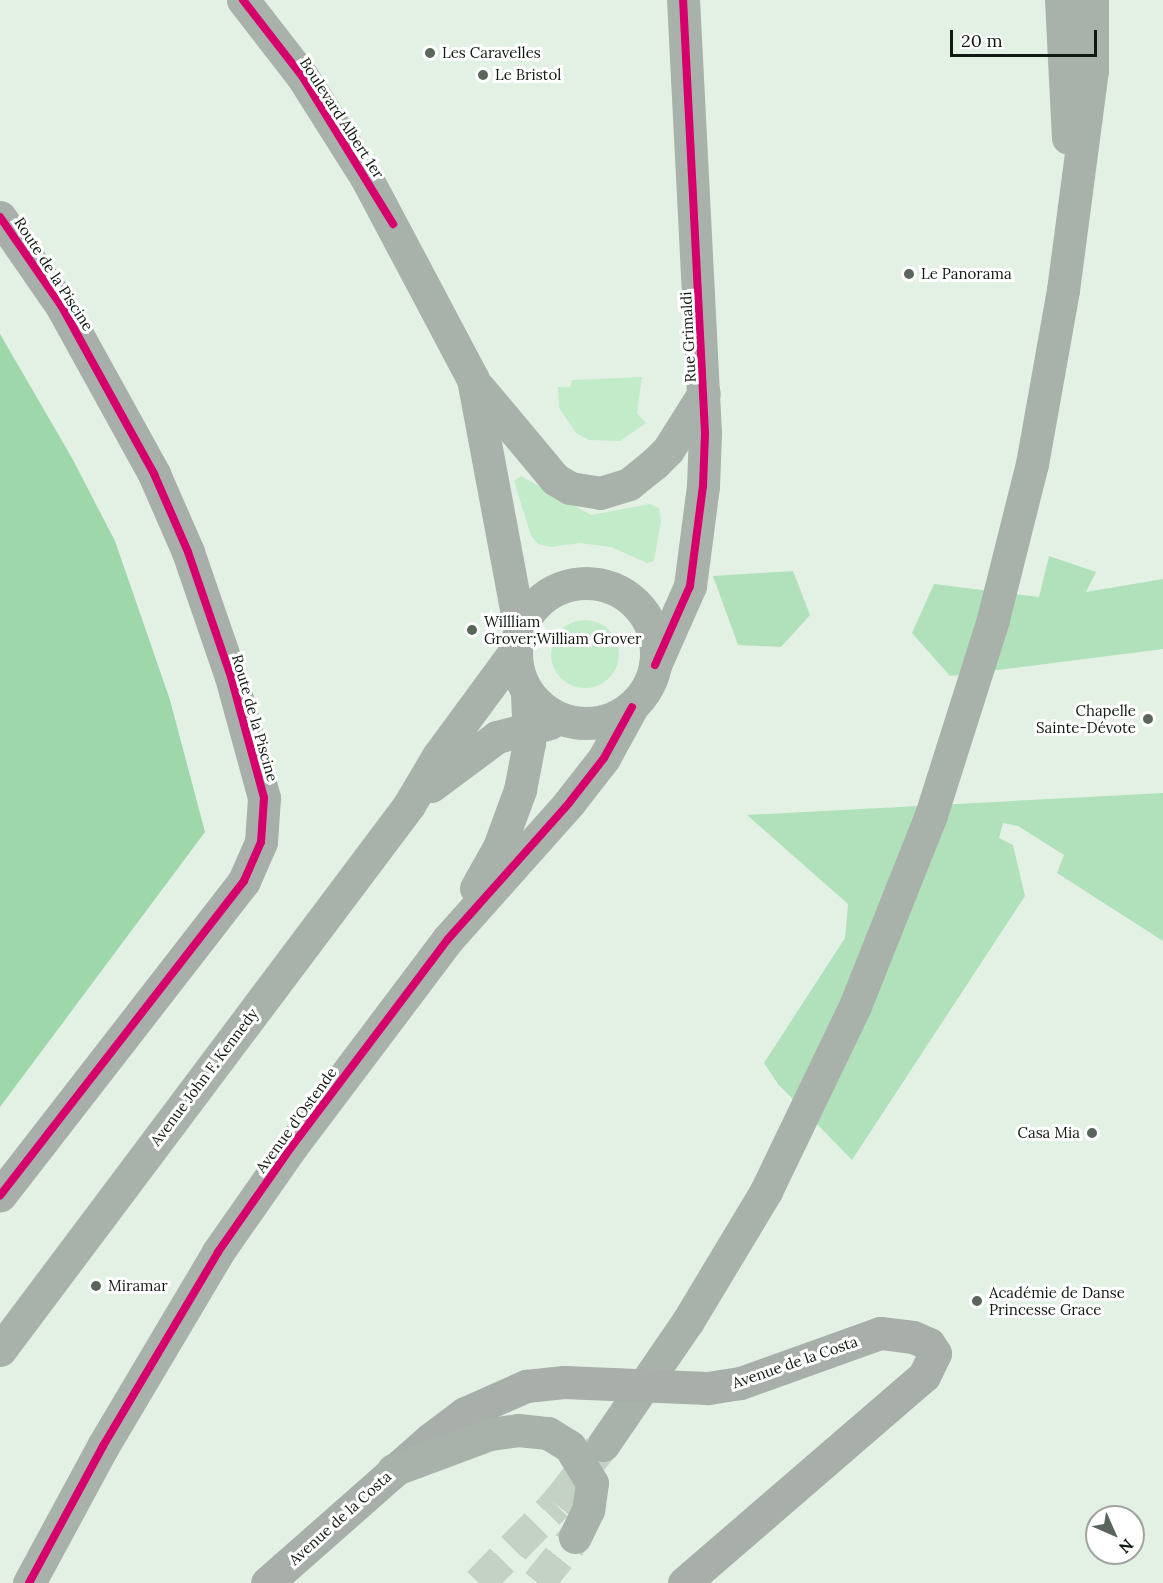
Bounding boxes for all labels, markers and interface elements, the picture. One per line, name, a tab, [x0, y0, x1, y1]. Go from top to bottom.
scale bar	[953, 18, 1100, 56]
text: 20 m	[961, 29, 1003, 52]
place label: Les Caravelles	[442, 44, 541, 62]
marker: Les Caravelles	[423, 46, 437, 60]
street label: Boulevard Albert 1er	[296, 54, 388, 182]
place label: Le Bristol	[495, 66, 561, 84]
marker: Le Bristol	[476, 68, 490, 82]
street label: Route de la Piscine	[11, 214, 97, 334]
place label: Le Panorama	[921, 265, 1012, 283]
marker: Le Panorama	[902, 267, 916, 281]
street label: Rue Grimaldi	[677, 291, 699, 383]
place label: Willliam Grover;William Grover	[484, 612, 642, 647]
marker: Willliam Grover;William Grover	[465, 623, 479, 637]
street label: Route de la Piscine	[228, 652, 282, 784]
place label: Chapelle Sainte-Dévote	[1036, 701, 1136, 736]
marker: Chapelle Sainte-Dévote	[1141, 712, 1155, 726]
street label: Avenue John F. Kennedy	[146, 1005, 262, 1149]
street label: Avenue d'Ostende	[252, 1064, 340, 1176]
place label: Casa Mia	[1017, 1124, 1080, 1142]
marker: Casa Mia	[1085, 1126, 1099, 1140]
place label: Miramar	[108, 1277, 168, 1295]
marker: Miramar	[89, 1279, 103, 1293]
place label: Académie de Danse Princesse Grace	[989, 1283, 1125, 1318]
marker: Académie de Danse Princesse Grace	[970, 1294, 984, 1308]
street label: Avenue de la Costa	[730, 1332, 860, 1392]
street label: Avenue de la Costa	[285, 1467, 395, 1569]
north arrow	[1085, 1505, 1145, 1565]
text: N	[1115, 1535, 1138, 1558]

